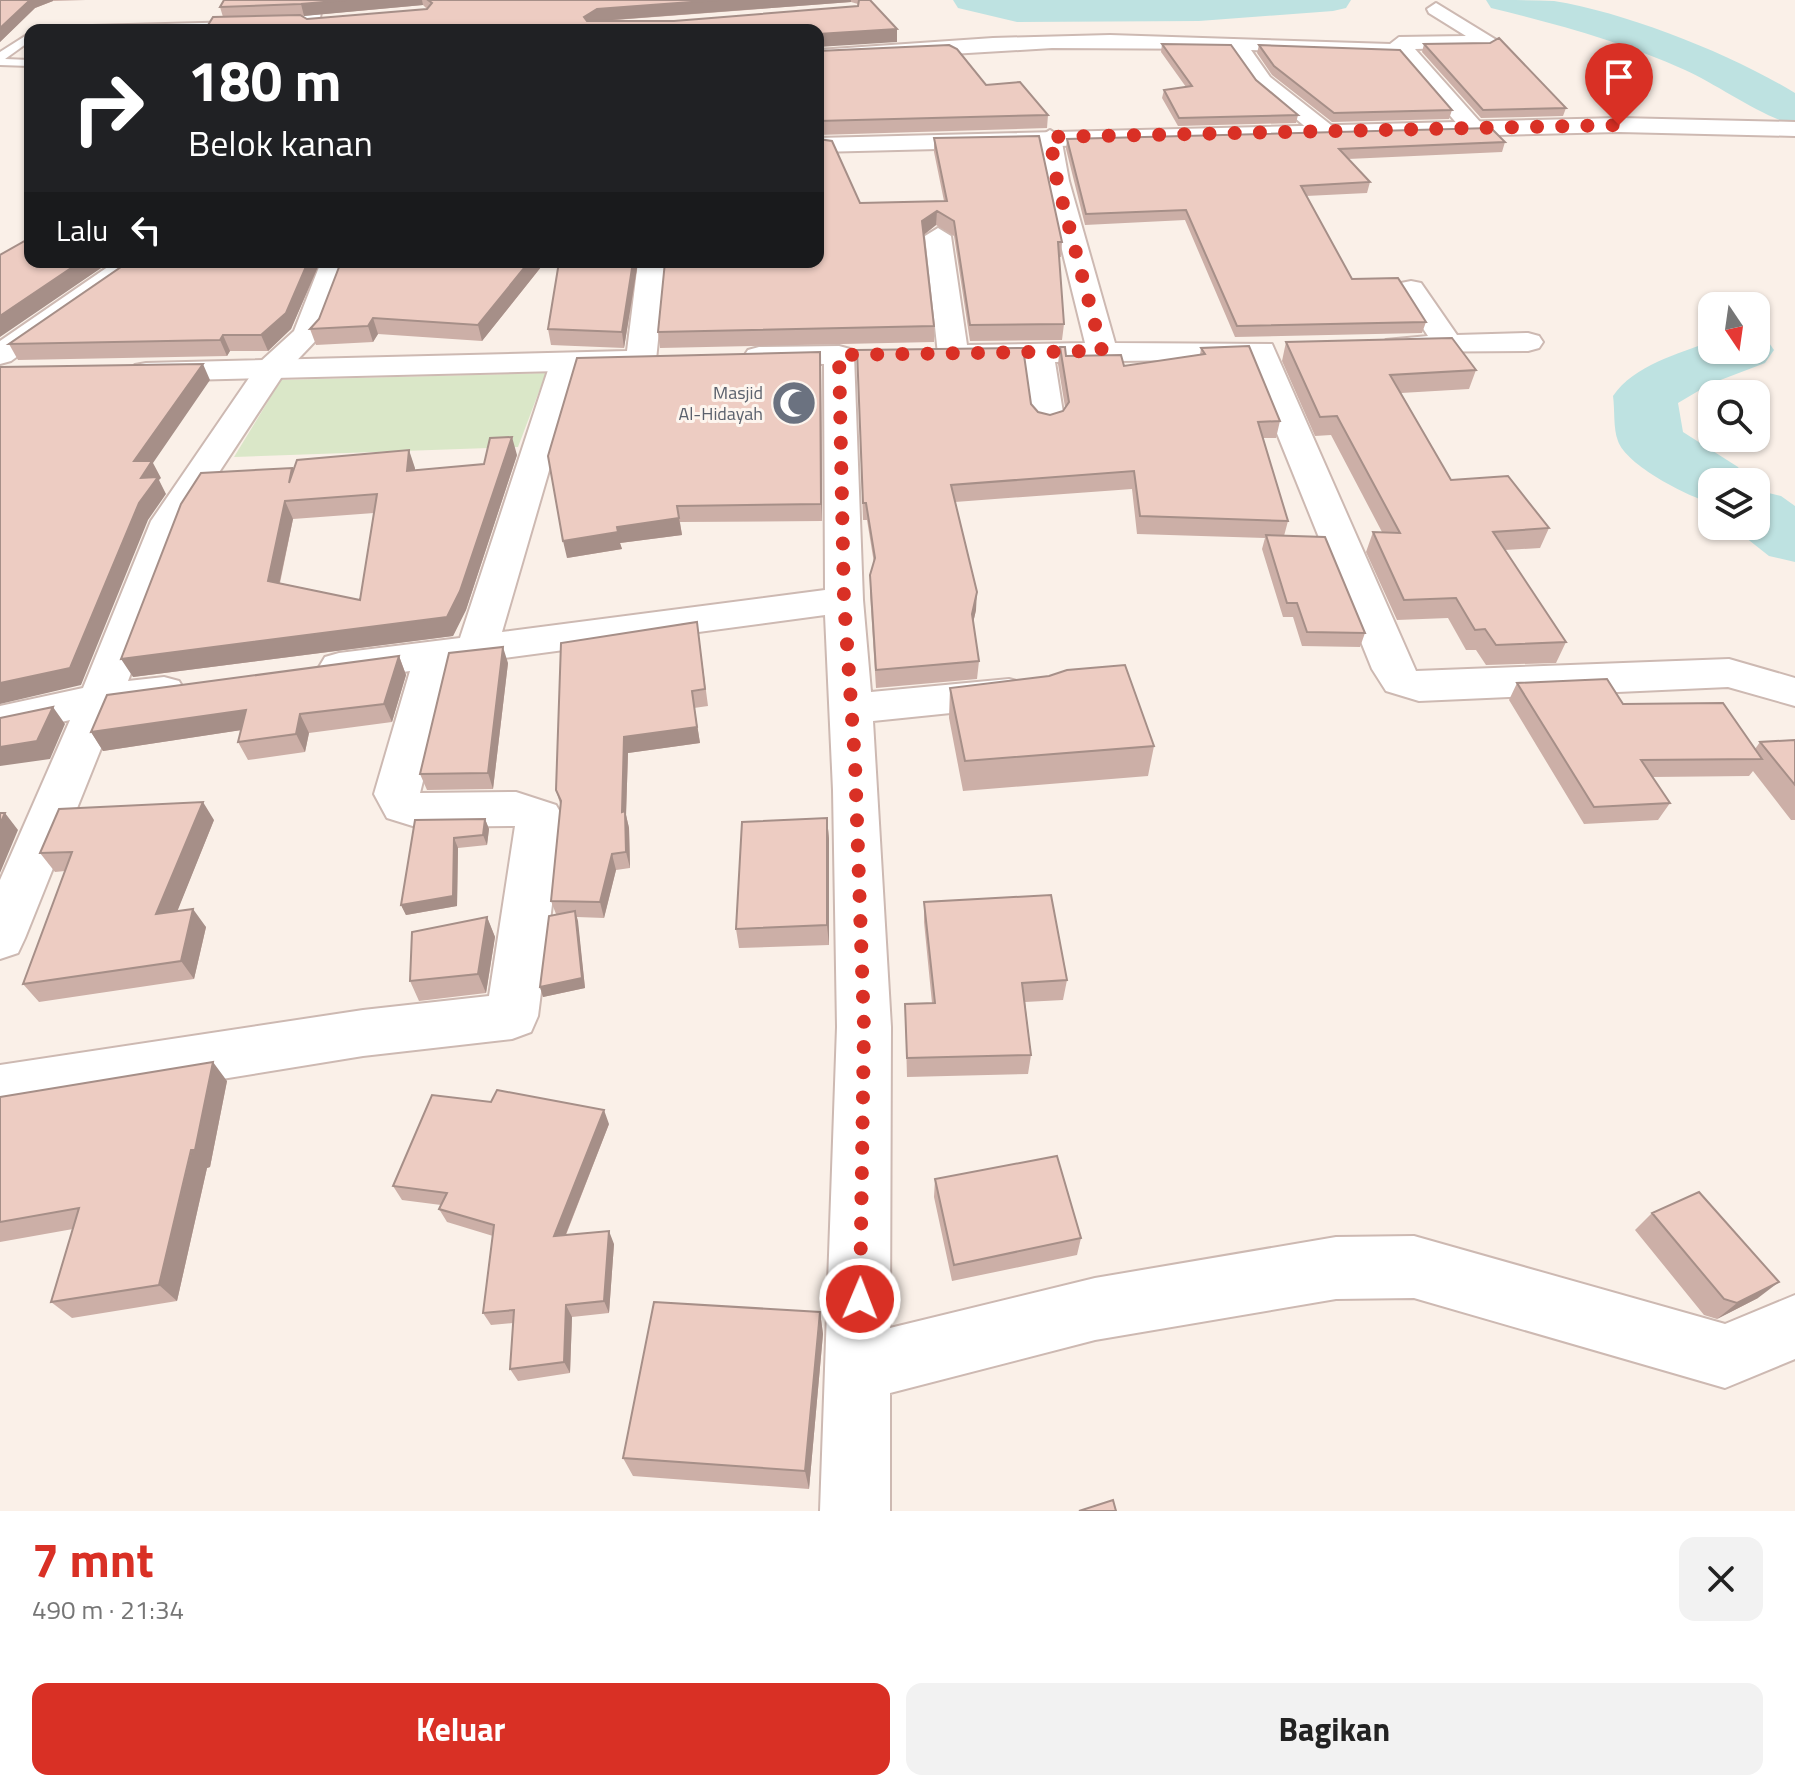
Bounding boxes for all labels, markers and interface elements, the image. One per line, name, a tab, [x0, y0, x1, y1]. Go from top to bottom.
text: 180 m	[188, 38, 341, 123]
pin	[1585, 43, 1653, 125]
icon: arrive	[1597, 55, 1641, 99]
icon: right	[56, 56, 160, 160]
text: Belok kanan	[188, 115, 373, 170]
text: Lalu	[56, 207, 108, 253]
icon: left	[124, 208, 168, 252]
north arrow	[1698, 292, 1770, 364]
map controls	[1698, 292, 1770, 540]
place label: Masjid Al-Hidayah	[678, 379, 763, 427]
mosque icon: Masjid Al-Hidayah	[770, 379, 818, 427]
button: search	[1698, 380, 1770, 452]
button: layers	[1698, 468, 1770, 540]
position arrow	[818, 1257, 902, 1341]
text: 7 mnt	[32, 1523, 154, 1596]
button: close	[1679, 1537, 1763, 1621]
text: 490 m · 21:34	[32, 1590, 184, 1629]
button: Keluar	[32, 1683, 890, 1775]
button: Bagikan	[906, 1683, 1763, 1775]

